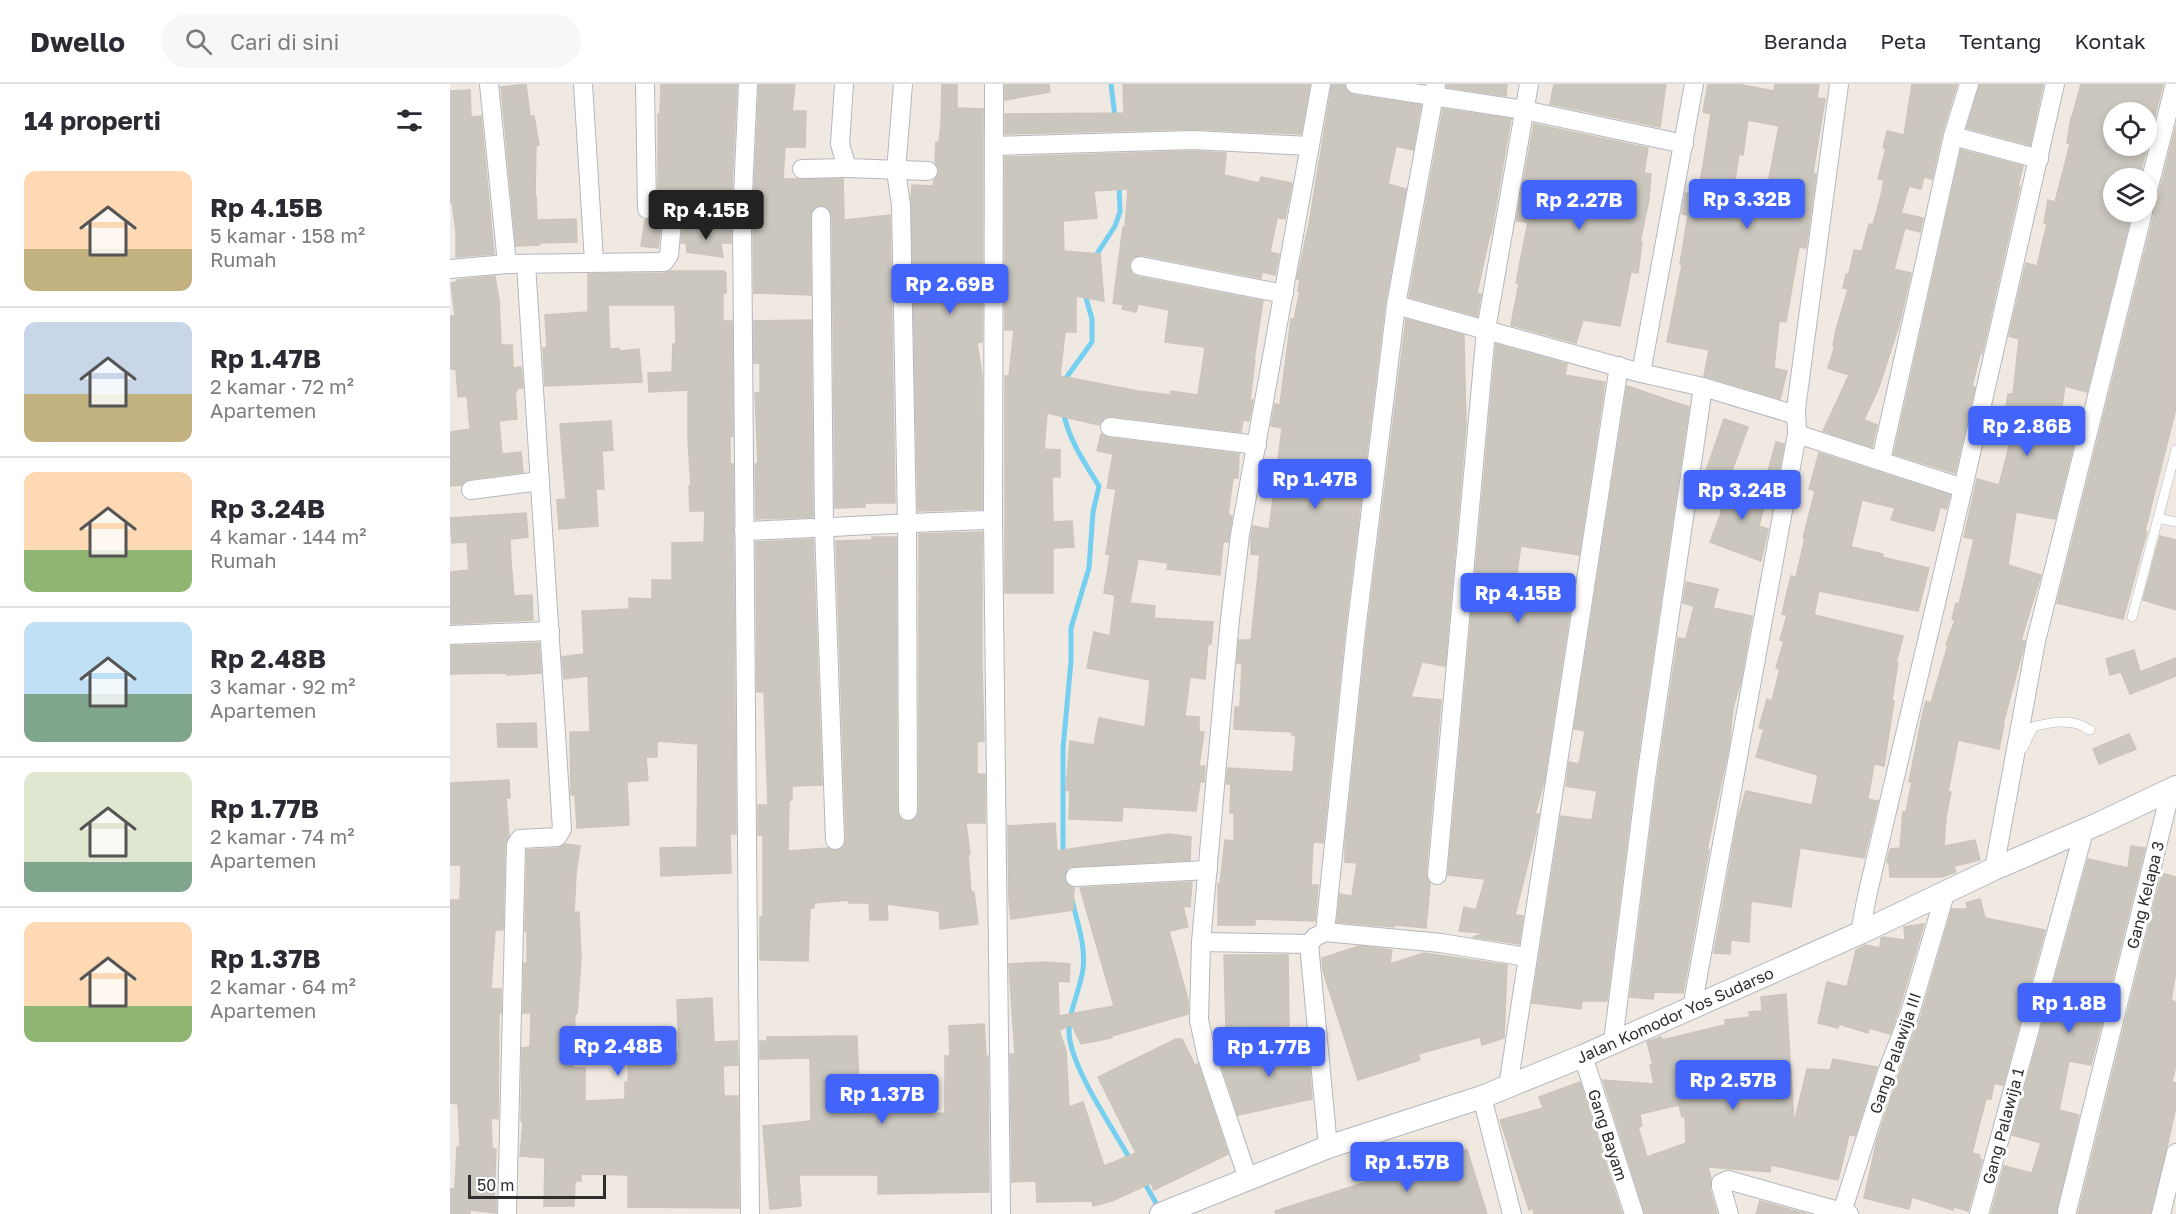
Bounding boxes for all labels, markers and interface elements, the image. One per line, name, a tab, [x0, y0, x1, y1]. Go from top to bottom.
search box	[161, 14, 581, 68]
text: Dwello	[30, 25, 125, 58]
icon: search	[182, 25, 215, 58]
text: Cari di sini	[230, 28, 339, 55]
text: Beranda	[1764, 28, 1847, 54]
text: Peta	[1880, 28, 1926, 54]
text: Tentang	[1959, 28, 2041, 54]
text: Kontak	[2074, 28, 2146, 54]
map controls	[2103, 102, 2157, 222]
button: locate	[2103, 102, 2157, 156]
icon: filters	[393, 104, 426, 137]
text: 14 properti	[24, 105, 161, 136]
button: layers	[2103, 168, 2157, 222]
pin: Rp 3.32B	[1685, 179, 1809, 230]
pin: Rp 2.27B	[1517, 180, 1641, 231]
text: Rp 3.32B	[1703, 186, 1791, 210]
text: Rp 2.27B	[1536, 187, 1623, 211]
pin: Rp 4.15B	[644, 190, 768, 241]
text: Rp 4.15B	[210, 192, 323, 223]
icon: home	[72, 195, 144, 267]
text: Rp 4.15B	[663, 197, 749, 221]
text: 5 kamar · 158 m²	[210, 223, 365, 247]
text: Rumah	[210, 247, 277, 271]
pin: Rp 2.69B	[888, 264, 1012, 315]
text: Rp 2.69B	[905, 271, 995, 295]
text: Rp 1.47B	[210, 343, 321, 374]
icon: home	[72, 346, 144, 418]
text: 2 kamar · 72 m²	[210, 374, 354, 398]
text: Apartemen	[210, 398, 316, 422]
pin: Rp 2.86B	[1965, 406, 2089, 457]
text: Rp 2.86B	[1982, 413, 2072, 437]
pin: Rp 1.47B	[1253, 459, 1377, 510]
text: Rp 1.47B	[1272, 466, 1358, 490]
pin: Rp 3.24B	[1680, 470, 1804, 521]
text: Rp 3.24B	[1698, 477, 1786, 501]
text: Rp 3.24B	[210, 493, 325, 524]
icon: home	[72, 496, 144, 568]
text: 4 kamar · 144 m²	[210, 524, 366, 548]
text: Rumah	[210, 548, 277, 572]
pin: Rp 4.15B	[1456, 573, 1580, 624]
text: Rp 4.15B	[1475, 580, 1561, 604]
text: Rp 2.48B	[210, 643, 326, 674]
icon: home	[72, 646, 144, 718]
text: 3 kamar · 92 m²	[210, 674, 356, 698]
text: Apartemen	[210, 698, 316, 722]
text: Rp 1.77B	[210, 793, 319, 824]
icon: home	[72, 796, 144, 868]
text: 2 kamar · 74 m²	[210, 824, 355, 848]
street label: Gang Kelapa 3	[2122, 839, 2168, 951]
text: Apartemen	[210, 848, 316, 872]
text: Rp 1.37B	[210, 943, 321, 974]
icon: home	[72, 946, 144, 1018]
street label: Jalan Komodor Yos Sudarso	[1573, 962, 1777, 1068]
text: 2 kamar · 64 m²	[210, 974, 356, 998]
pin: Rp 1.8B	[2014, 983, 2124, 1034]
street label: Gang Palawija III	[1865, 990, 1925, 1116]
text: Rp 1.8B	[2032, 990, 2106, 1014]
text: Apartemen	[210, 998, 316, 1022]
pin: Rp 2.48B	[556, 1026, 680, 1077]
pin: Rp 1.77B	[1207, 1027, 1331, 1078]
text: Rp 2.48B	[573, 1033, 663, 1057]
text: Rp 1.77B	[1227, 1034, 1311, 1058]
pin: Rp 2.57B	[1671, 1060, 1795, 1111]
street label: Gang Palawija 1	[1978, 1065, 2028, 1186]
text: Rp 2.57B	[1690, 1067, 1777, 1091]
pin: Rp 1.37B	[820, 1074, 944, 1125]
text: Rp 1.37B	[839, 1081, 925, 1105]
street label: Gang Bayam	[1584, 1087, 1632, 1183]
pin: Rp 1.57B	[1345, 1142, 1469, 1193]
text: Rp 1.57B	[1364, 1149, 1450, 1173]
scale bar	[468, 1172, 606, 1200]
text: 50 m	[477, 1175, 514, 1195]

